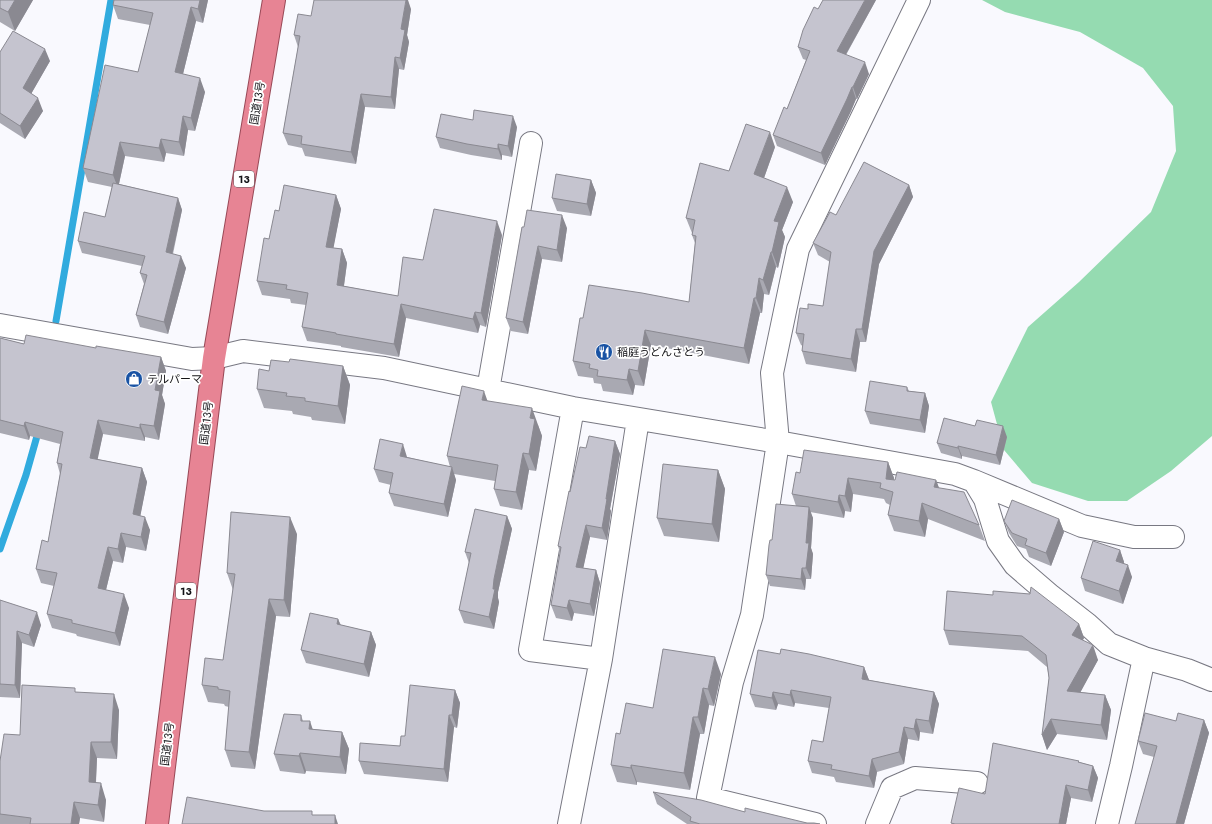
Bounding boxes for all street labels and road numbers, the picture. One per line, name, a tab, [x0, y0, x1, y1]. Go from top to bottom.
street label: 国道13号	[246, 80, 268, 126]
road number: 13	[234, 171, 254, 187]
street label: 国道13号	[195, 400, 217, 446]
road number: 13	[176, 583, 196, 599]
street label: 国道13号	[156, 721, 178, 767]

